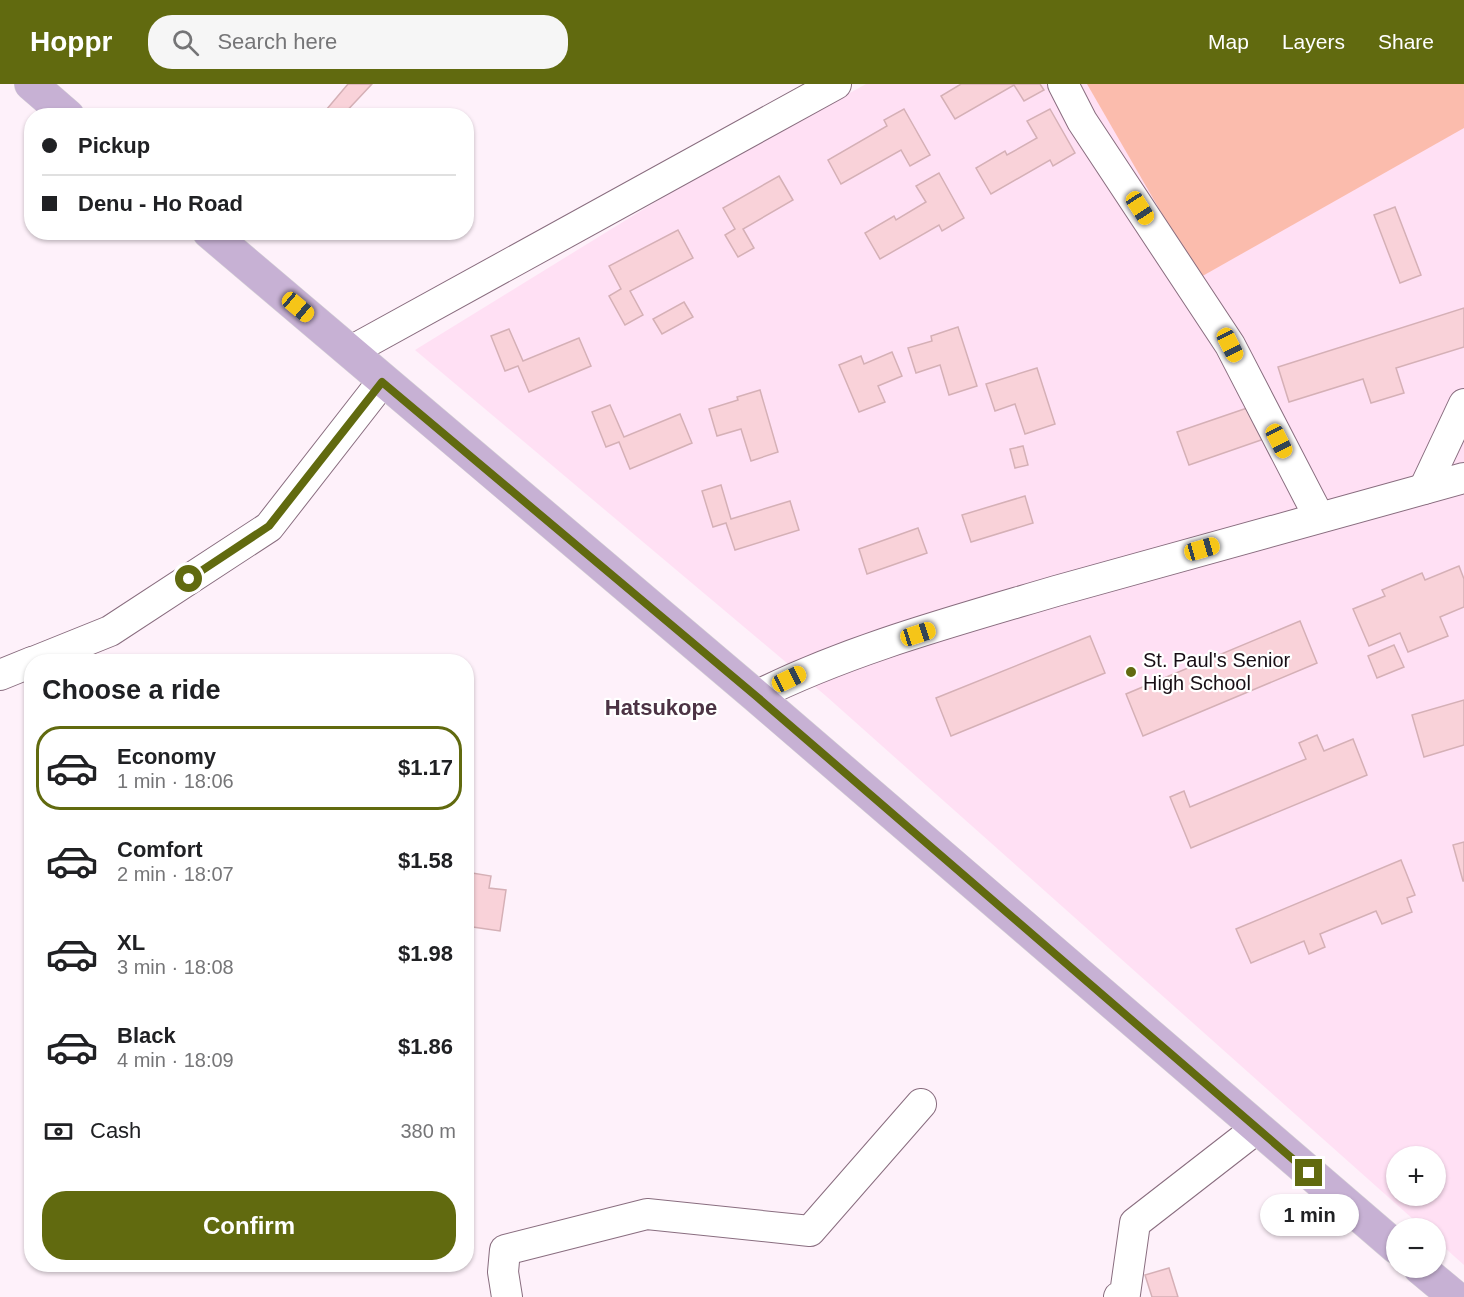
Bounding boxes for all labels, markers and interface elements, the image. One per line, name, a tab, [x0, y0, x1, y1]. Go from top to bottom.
search box	[148, 15, 568, 69]
text: Hoppr	[30, 26, 112, 57]
icon: search	[169, 26, 202, 59]
text: Search here	[217, 29, 337, 54]
text: Map	[1208, 30, 1249, 53]
text: Layers	[1282, 30, 1345, 53]
text: Share	[1378, 30, 1434, 53]
text: Pickup	[78, 133, 150, 158]
car	[1123, 188, 1157, 228]
text: Denu - Ho Road	[78, 191, 243, 216]
car	[278, 289, 318, 325]
car	[1214, 325, 1246, 365]
car	[1263, 421, 1295, 461]
car	[1182, 535, 1222, 563]
route start	[175, 565, 202, 592]
car	[898, 620, 938, 648]
place label: St. Paul's Senior High School	[1143, 649, 1291, 694]
car	[769, 663, 809, 695]
marker: St. Paul's Senior High School	[1124, 665, 1138, 679]
text: Choose a ride	[42, 675, 221, 705]
district label: Hatsukope	[605, 695, 717, 720]
icon: car	[45, 741, 99, 795]
text: Economy	[117, 744, 216, 769]
text: $1.17	[398, 755, 453, 780]
text: 1 min · 18:06	[117, 770, 234, 792]
icon: car	[45, 834, 99, 888]
text: Comfort	[117, 837, 203, 862]
text: $1.58	[398, 848, 453, 873]
text: 2 min · 18:07	[117, 863, 234, 885]
icon: car	[45, 927, 99, 981]
text: XL	[117, 930, 145, 955]
text: $1.98	[398, 941, 453, 966]
text: 3 min · 18:08	[117, 956, 234, 978]
icon: car	[45, 1020, 99, 1074]
text: Black	[117, 1023, 176, 1048]
text: $1.86	[398, 1034, 453, 1059]
text: 4 min · 18:09	[117, 1049, 234, 1071]
icon: cash	[42, 1115, 75, 1148]
text: Cash	[90, 1118, 141, 1143]
text: 380 m	[400, 1120, 456, 1142]
map controls	[1386, 1146, 1446, 1278]
button: +	[1386, 1146, 1446, 1206]
route end	[1295, 1159, 1322, 1186]
button: Confirm	[42, 1191, 456, 1260]
callout: 1 min	[1260, 1194, 1358, 1236]
text: 1 min	[1283, 1204, 1336, 1226]
button: −	[1386, 1218, 1446, 1278]

